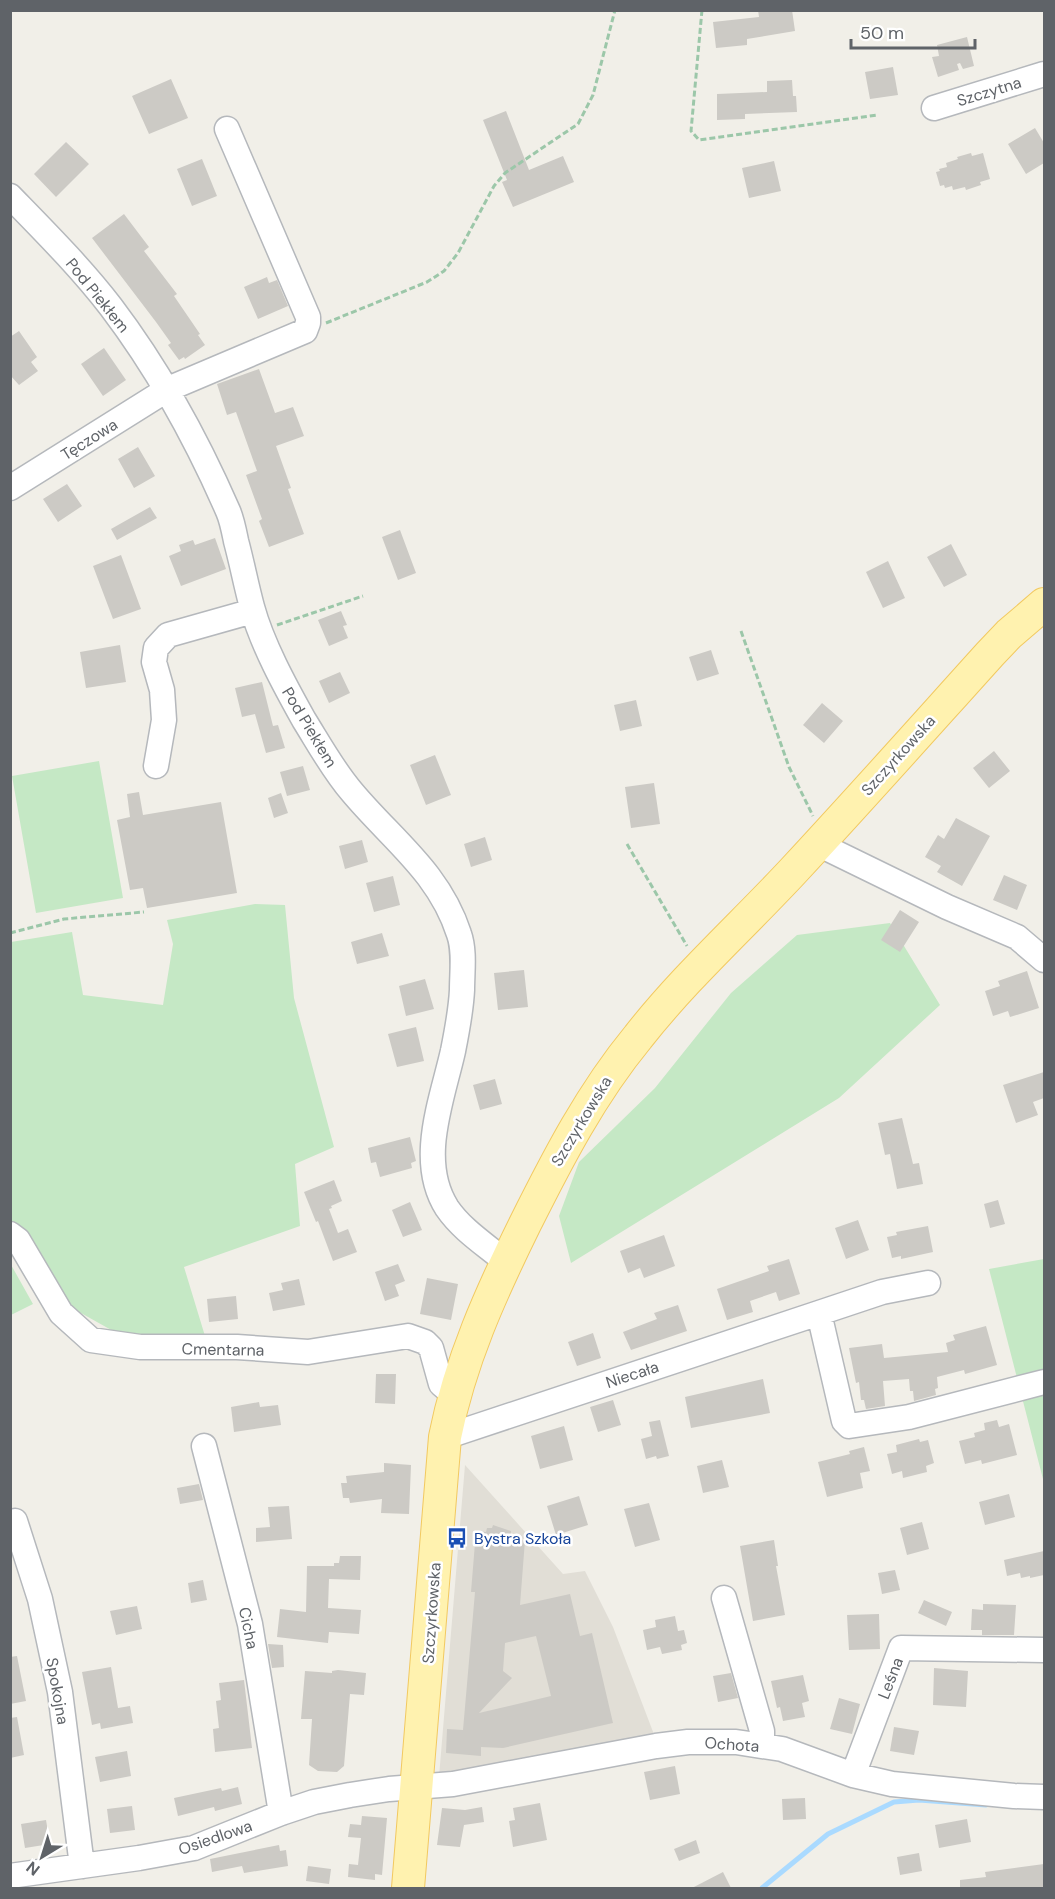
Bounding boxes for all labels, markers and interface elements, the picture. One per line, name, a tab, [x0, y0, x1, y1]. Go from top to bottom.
scale bar	[851, 12, 976, 50]
text: 50 m	[860, 21, 904, 45]
street label: Szczytna	[954, 72, 1024, 111]
street label: Pod Piekłem	[61, 254, 134, 337]
street label: Tęczowa	[57, 414, 122, 465]
street label: Pod Piekłem	[277, 683, 342, 771]
street label: Szczyrkowska	[857, 711, 940, 800]
street label: Szczyrkowska	[546, 1072, 617, 1170]
street label: Cmentarna	[181, 1338, 265, 1361]
street label: Niecała	[603, 1356, 661, 1393]
bus stop icon: Bystra Szkoła	[445, 1526, 469, 1550]
place label: Bystra Szkoła	[474, 1528, 571, 1549]
street label: Szczyrkowska	[417, 1562, 446, 1664]
street label: Cicha	[234, 1605, 263, 1651]
street label: Leśna	[873, 1654, 908, 1702]
street label: Spokojna	[41, 1656, 74, 1726]
street label: Ochota	[704, 1732, 760, 1757]
street label: Osiedlowa	[175, 1815, 255, 1860]
north arrow	[12, 1827, 72, 1887]
text: N	[22, 1857, 44, 1880]

